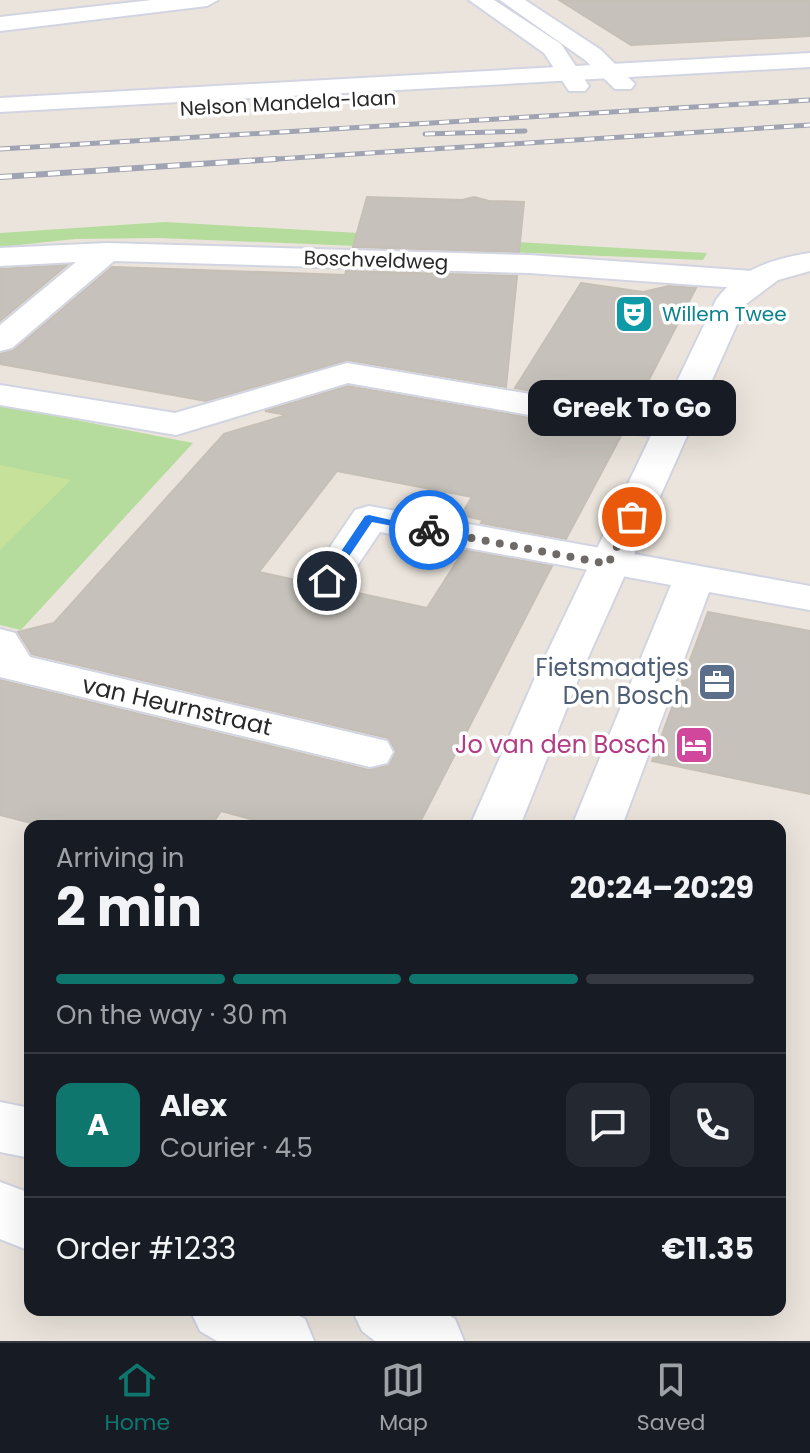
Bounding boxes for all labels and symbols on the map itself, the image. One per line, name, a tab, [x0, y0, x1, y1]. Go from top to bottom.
street label: Nelson Mandela-laan	[179, 83, 397, 123]
street label: Boschveldweg	[303, 243, 449, 277]
theatre icon: Willem Twee	[613, 293, 655, 335]
place label: Willem Twee	[662, 300, 787, 328]
callout: Greek To Go	[528, 381, 736, 437]
pin	[598, 483, 666, 551]
courier	[389, 490, 469, 570]
pin	[293, 547, 361, 615]
place label: Fietsmaatjes Den Bosch	[536, 651, 689, 712]
office icon: Fietsmaatjes Den Bosch	[696, 661, 738, 703]
street label: van Heurnstraat	[79, 668, 275, 743]
hotel icon: Jo van den Bosch	[673, 724, 715, 766]
place label: Jo van den Bosch	[455, 728, 666, 761]

